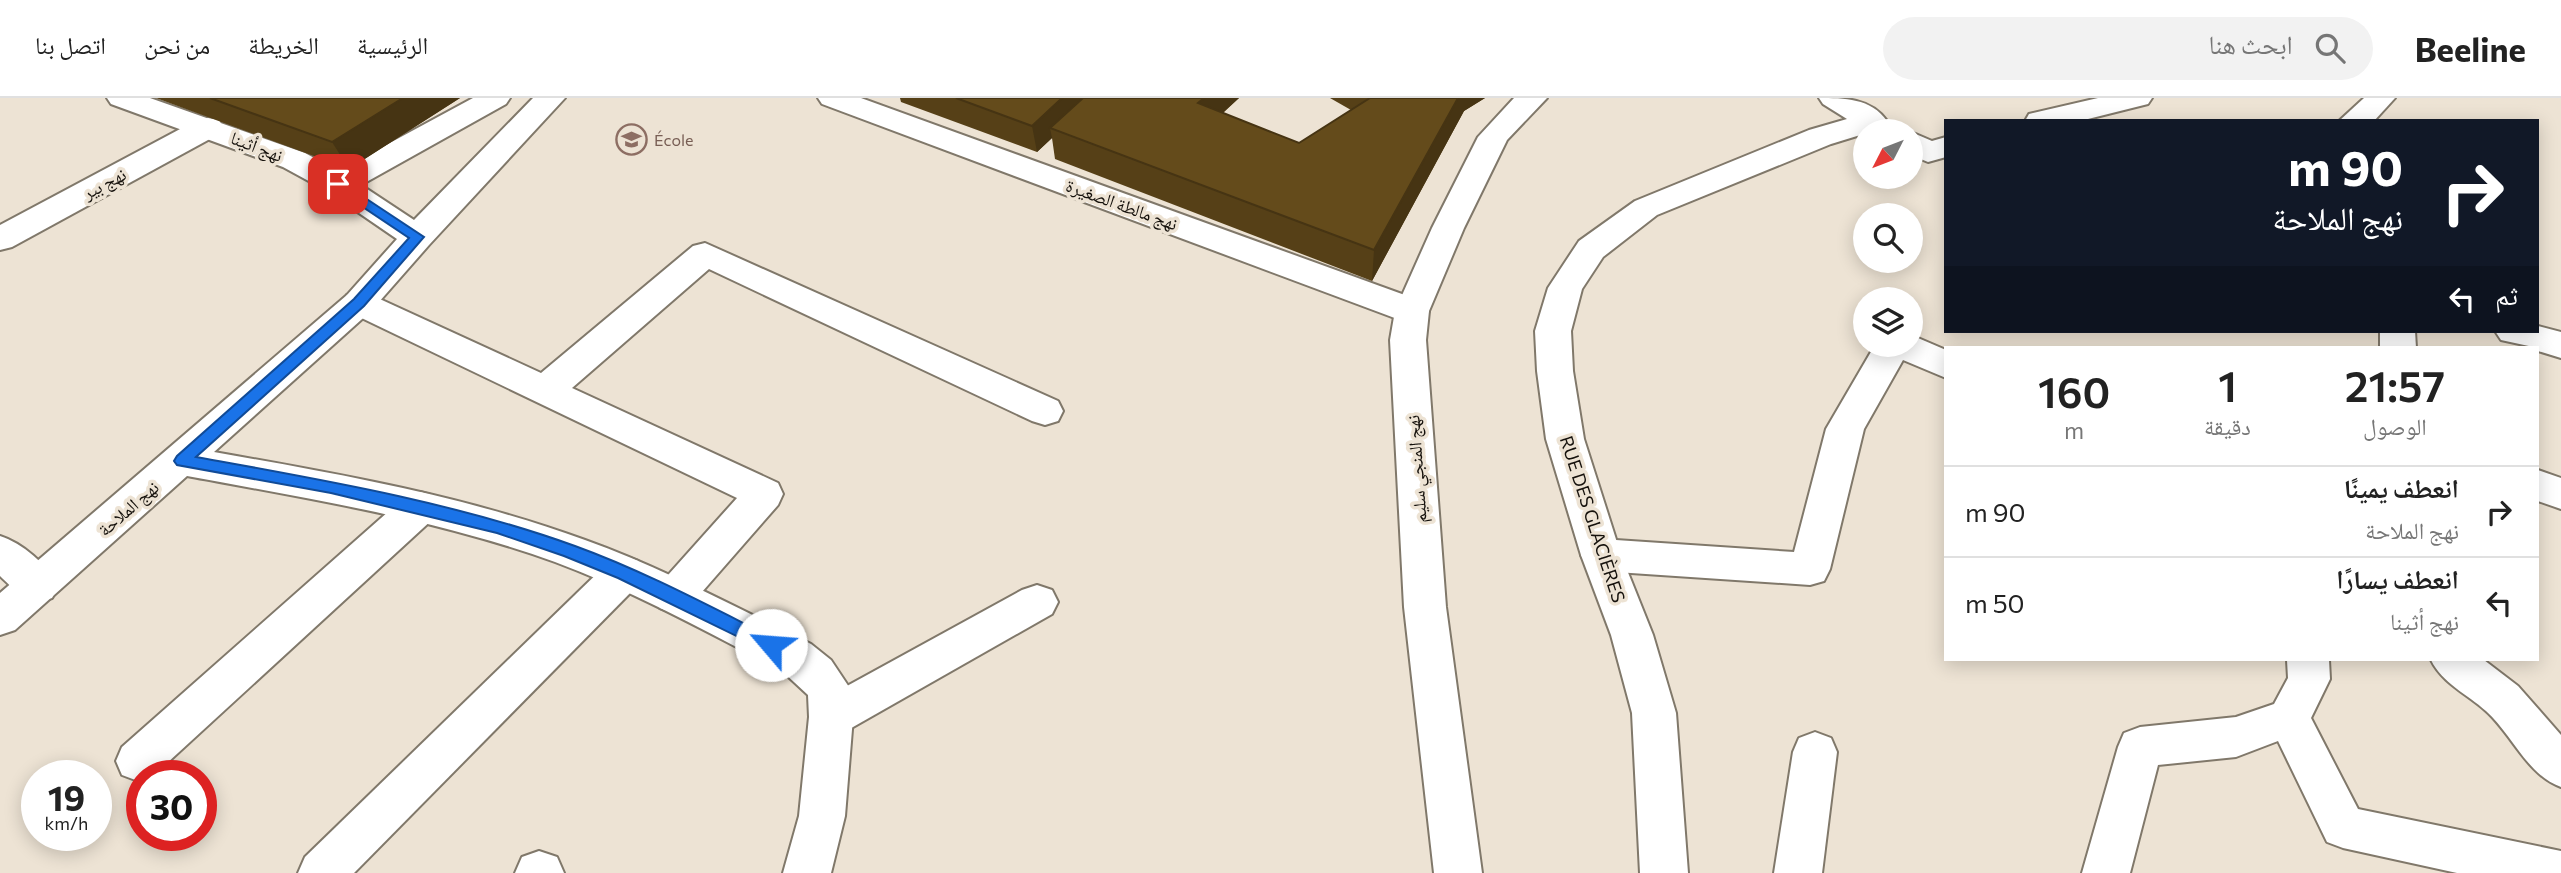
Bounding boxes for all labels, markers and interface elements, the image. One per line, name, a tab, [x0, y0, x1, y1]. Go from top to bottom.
search box	[1883, 17, 2373, 80]
text: ابحث هنا	[2208, 28, 2293, 59]
text: Beeline	[2415, 28, 2526, 69]
icon: search	[2311, 29, 2349, 67]
text: اتصل بنا	[35, 30, 106, 59]
text: من نحن	[144, 30, 210, 59]
text: الخريطة	[248, 30, 319, 59]
text: الرئيسية	[357, 30, 428, 59]
north arrow	[1853, 119, 1923, 189]
map controls	[1853, 119, 1923, 357]
school or university icon: École	[614, 122, 648, 156]
street label: نهج أثينا	[227, 126, 286, 168]
place label: École	[654, 130, 693, 149]
text: 90 m	[2288, 136, 2403, 196]
icon: right	[2427, 147, 2518, 238]
pin	[308, 154, 368, 214]
street label: نهج بير	[78, 162, 130, 206]
icon: arrive	[319, 165, 357, 203]
street label: نهج مالطة الصغيرة	[1062, 174, 1181, 236]
text: نهج الملاحة	[2273, 197, 2403, 237]
button: search	[1853, 203, 1923, 273]
text: ثم	[2495, 279, 2518, 310]
icon: left	[2443, 280, 2481, 318]
button: layers	[1853, 287, 1923, 357]
text: 1	[2218, 359, 2237, 411]
text: 21:57	[2345, 359, 2445, 411]
text: 160	[2038, 365, 2110, 417]
text: دقيقة	[2204, 412, 2251, 440]
text: الوصول	[2363, 412, 2427, 440]
street label: نهج المنجي سليم	[1401, 414, 1435, 524]
text: m	[2064, 416, 2084, 444]
street label: RUE DES GLACIÈRES	[1556, 433, 1630, 605]
text: انعطف يمينًا	[2344, 472, 2459, 503]
street label: نهج الملاحة	[93, 476, 164, 542]
icon: right	[2480, 493, 2518, 531]
text: 90 m	[1965, 496, 2025, 527]
text: نهج الملاحة	[2365, 516, 2459, 544]
text: انعطف يسارًا	[2336, 563, 2459, 594]
icon: left	[2480, 584, 2518, 622]
text: 50 m	[1965, 587, 2025, 618]
text: نهج أثينا	[2390, 607, 2459, 635]
position arrow	[734, 608, 808, 682]
speed limit sign: 30	[126, 760, 217, 851]
text: 19	[48, 775, 85, 818]
text: km/h	[45, 812, 88, 834]

